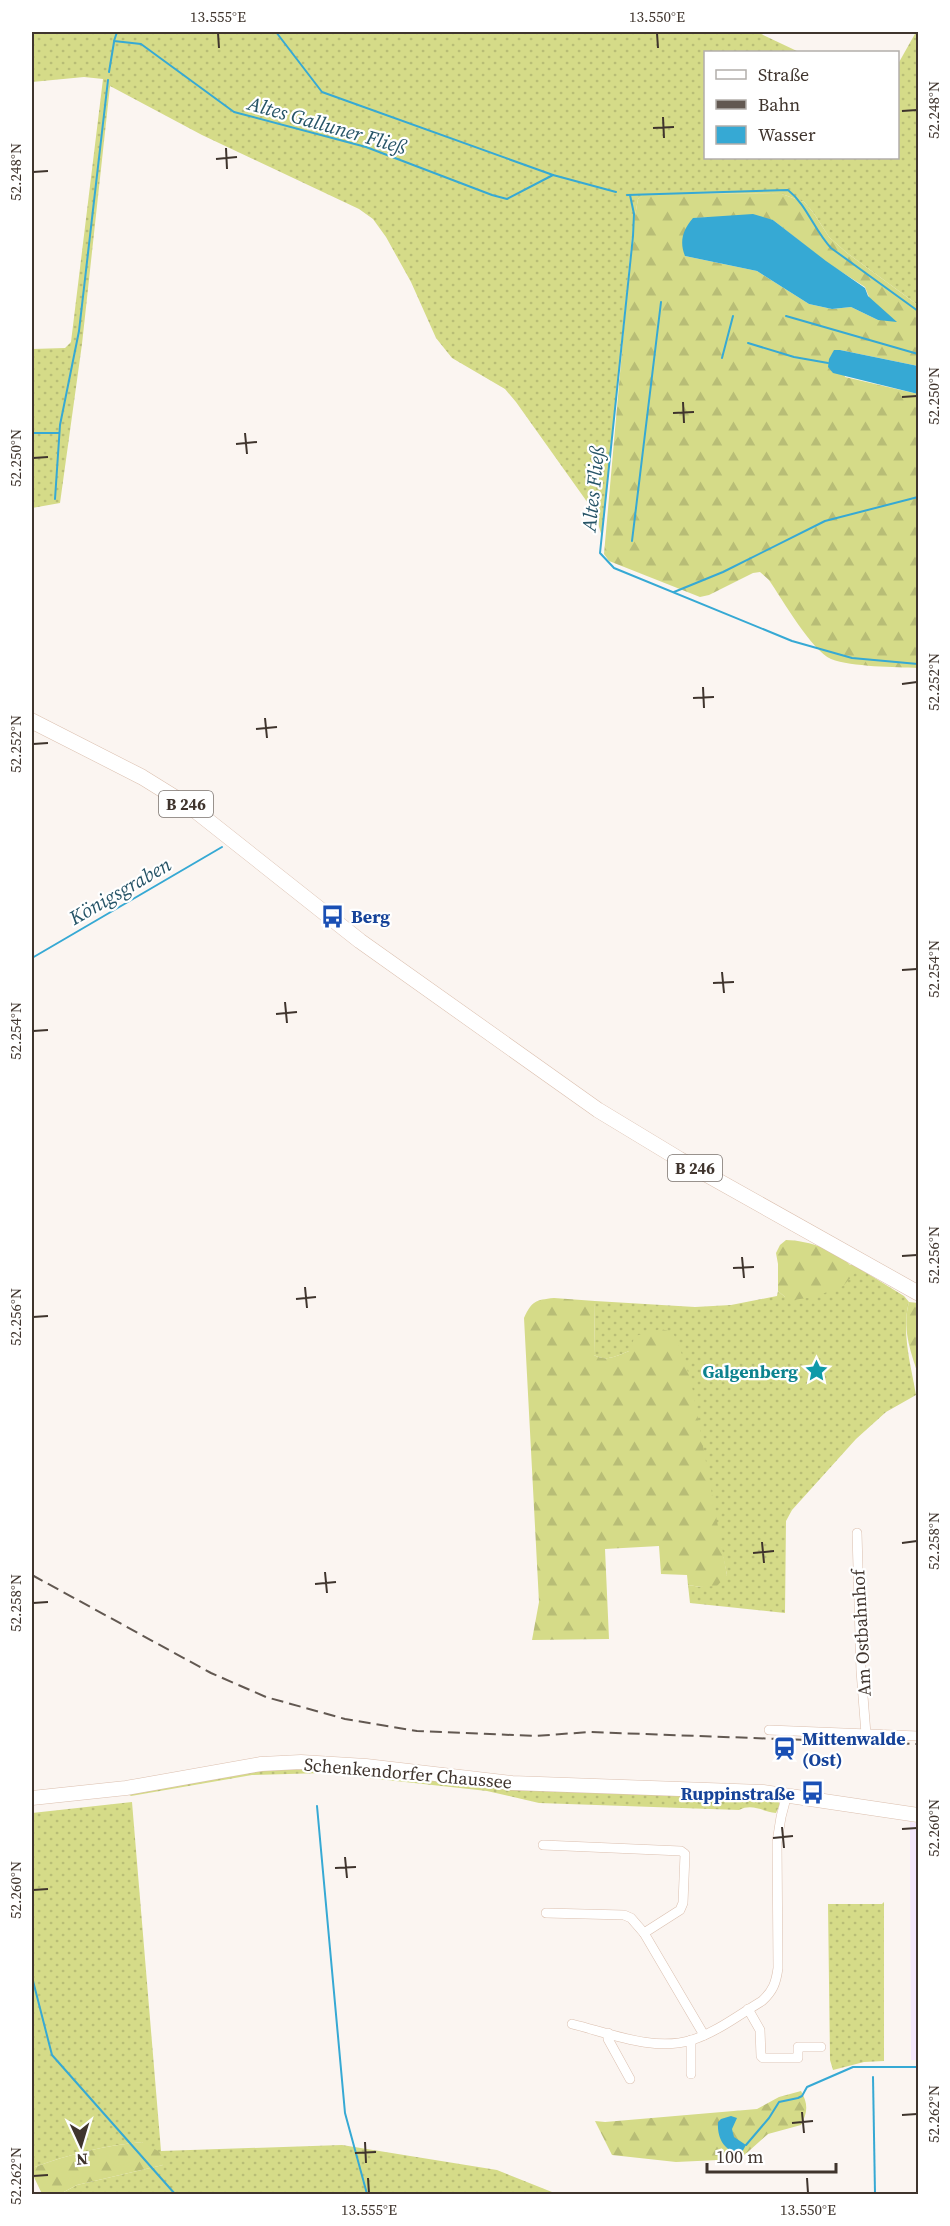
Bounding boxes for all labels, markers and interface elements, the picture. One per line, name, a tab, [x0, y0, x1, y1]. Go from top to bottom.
text: 13.555°E	[190, 6, 246, 27]
text: 13.550°E	[629, 6, 685, 27]
legend	[704, 51, 899, 159]
text: Straße	[758, 62, 809, 87]
text: 52.248°N	[923, 81, 944, 139]
water label: Altes Galluner Fließ	[244, 89, 410, 161]
text: Bahn	[758, 92, 800, 117]
text: Wasser	[758, 122, 816, 147]
text: 52.248°N	[5, 143, 26, 201]
text: 52.250°N	[923, 367, 944, 425]
text: 52.250°N	[5, 429, 26, 487]
water label: Altes Fließ	[575, 444, 611, 534]
text: 52.252°N	[923, 653, 944, 711]
text: 52.252°N	[5, 715, 26, 773]
road number: B 246	[159, 791, 213, 817]
water label: Königsgraben	[63, 850, 177, 932]
bus stop icon: Berg	[320, 903, 346, 929]
place label: Berg	[351, 904, 390, 929]
text: 52.254°N	[923, 940, 944, 998]
text: 52.254°N	[5, 1002, 26, 1060]
road number: B 246	[668, 1155, 722, 1181]
text: 52.256°N	[923, 1226, 944, 1284]
text: 52.256°N	[5, 1288, 26, 1346]
place icon: Galgenberg	[803, 1358, 829, 1384]
place label: Galgenberg	[703, 1359, 798, 1384]
text: 52.258°N	[923, 1512, 944, 1570]
street label: Am Ostbahnhof	[845, 1567, 877, 1697]
text: 52.258°N	[5, 1574, 26, 1632]
place label: Mittenwalde (Ost)	[802, 1726, 906, 1772]
station icon: Mittenwalde (Ost)	[771, 1735, 797, 1761]
street label: Schenkendorfer Chaussee	[303, 1751, 513, 1795]
bus stop icon: Ruppinstraße	[800, 1780, 826, 1806]
place label: Ruppinstraße	[680, 1781, 795, 1806]
text: 52.260°N	[923, 1799, 944, 1857]
text: 52.260°N	[5, 1861, 26, 1919]
text: 52.262°N	[923, 2085, 944, 2143]
north arrow	[51, 2115, 111, 2175]
scale bar	[707, 2136, 836, 2174]
text: 100 m	[716, 2144, 763, 2169]
text: 52.262°N	[5, 2147, 26, 2205]
text: N	[75, 2149, 89, 2171]
text: 13.555°E	[341, 2199, 397, 2220]
text: 13.550°E	[780, 2199, 836, 2220]

